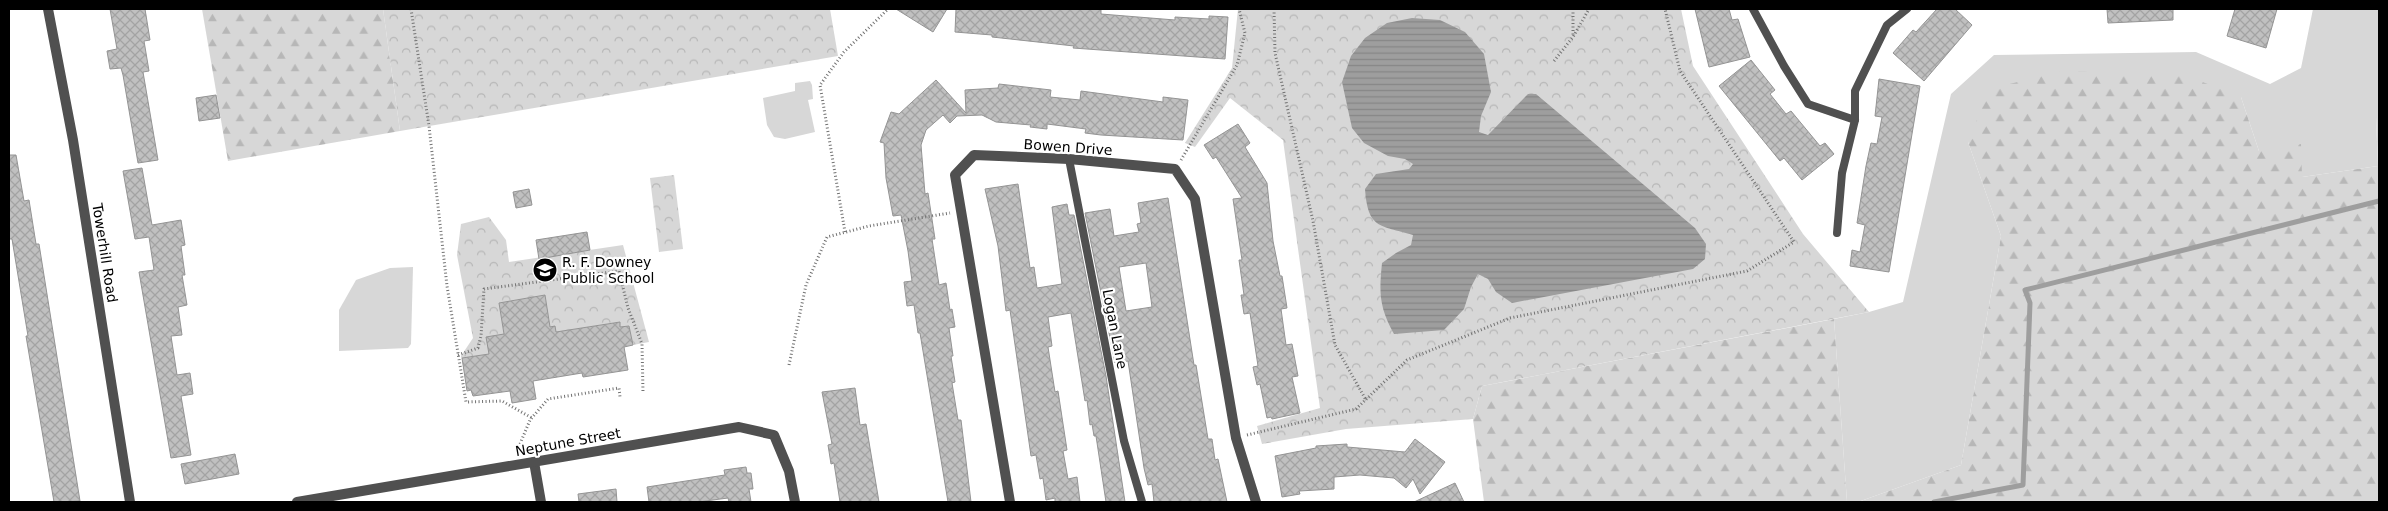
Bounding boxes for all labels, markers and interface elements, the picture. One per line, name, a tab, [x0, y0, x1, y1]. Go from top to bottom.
street label: Bowen Drive	[1023, 136, 1113, 158]
street label: Towerhill Road	[89, 201, 121, 304]
place label: R. F. Downey Public School	[562, 254, 654, 286]
school or university icon: R. F. Downey Public School	[532, 257, 558, 283]
street label: Logan Lane	[1099, 288, 1131, 370]
street label: Neptune Street	[514, 425, 622, 459]

